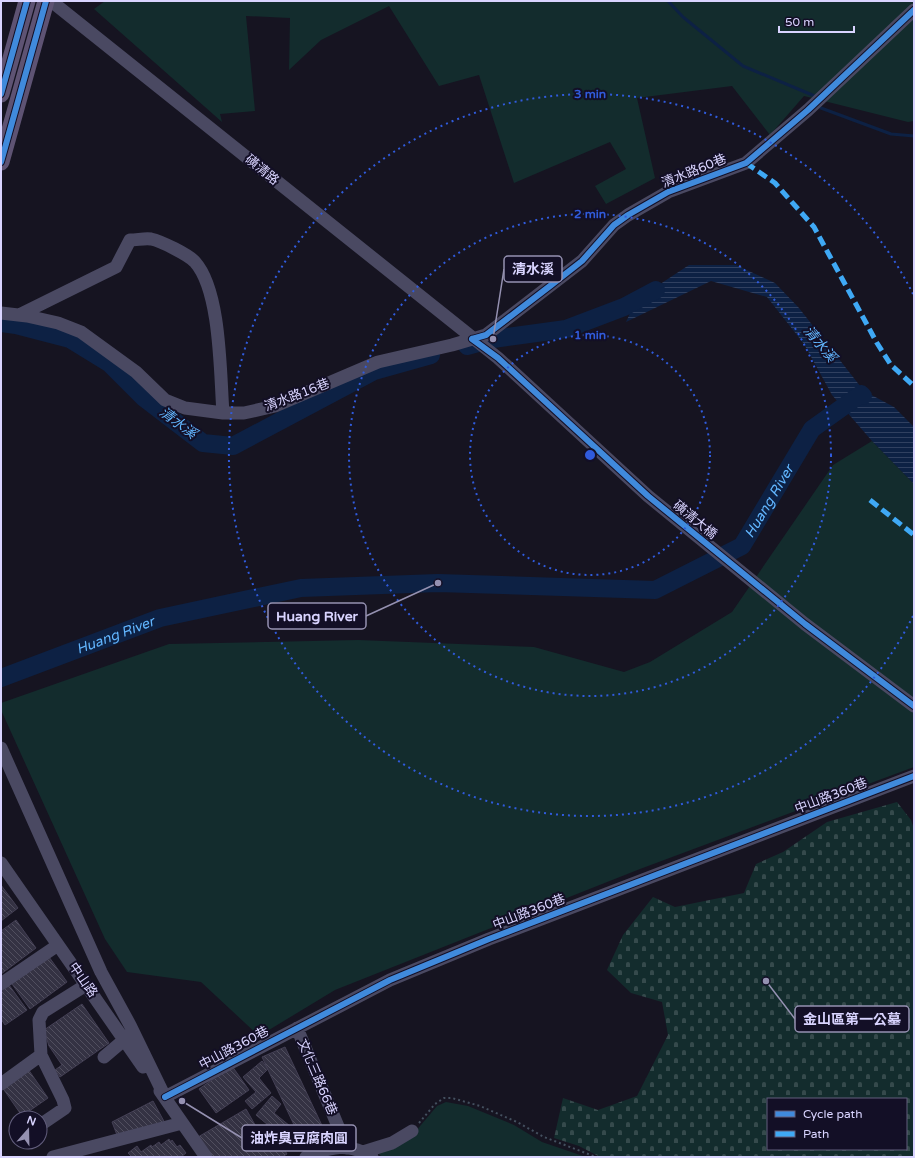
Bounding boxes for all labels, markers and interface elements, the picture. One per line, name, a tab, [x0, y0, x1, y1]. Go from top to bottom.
scale bar	[779, 8, 854, 34]
text: 50 m	[785, 15, 814, 29]
text: 3 min	[574, 87, 606, 101]
street label: 清水路60巷	[659, 151, 729, 191]
street label: 磺清路	[242, 152, 282, 188]
text: 2 min	[574, 207, 606, 221]
callout: 清水溪	[504, 256, 562, 282]
text: 清水溪	[512, 261, 554, 278]
water label: 清水溪	[800, 322, 841, 367]
text: 1 min	[574, 328, 606, 342]
street label: 清水路16巷	[262, 375, 332, 415]
water label: 清水溪	[156, 404, 201, 444]
centre of rings	[583, 448, 597, 462]
water label: Huang River	[740, 460, 798, 541]
street label: 磺清大橋	[670, 497, 720, 543]
callout: Huang River	[268, 603, 366, 629]
text: Huang River	[276, 608, 359, 625]
water label: Huang River	[74, 612, 158, 657]
street label: 中山路360巷	[792, 775, 870, 817]
street label: 中山路360巷	[490, 891, 568, 933]
street label: 中山路	[65, 959, 101, 1001]
callout: 金山區第一公墓	[795, 1006, 909, 1032]
text: 金山區第一公墓	[803, 1011, 901, 1028]
street label: 中山路360巷	[196, 1023, 272, 1073]
street label: 文化三路66巷	[294, 1036, 340, 1118]
legend	[767, 1098, 907, 1150]
text: Cycle path	[803, 1107, 862, 1121]
north arrow	[8, 1110, 48, 1150]
text: N	[25, 1113, 38, 1129]
callout: 油炸臭豆腐肉圓	[242, 1125, 356, 1151]
text: Path	[803, 1127, 829, 1141]
text: 油炸臭豆腐肉圓	[250, 1130, 348, 1147]

